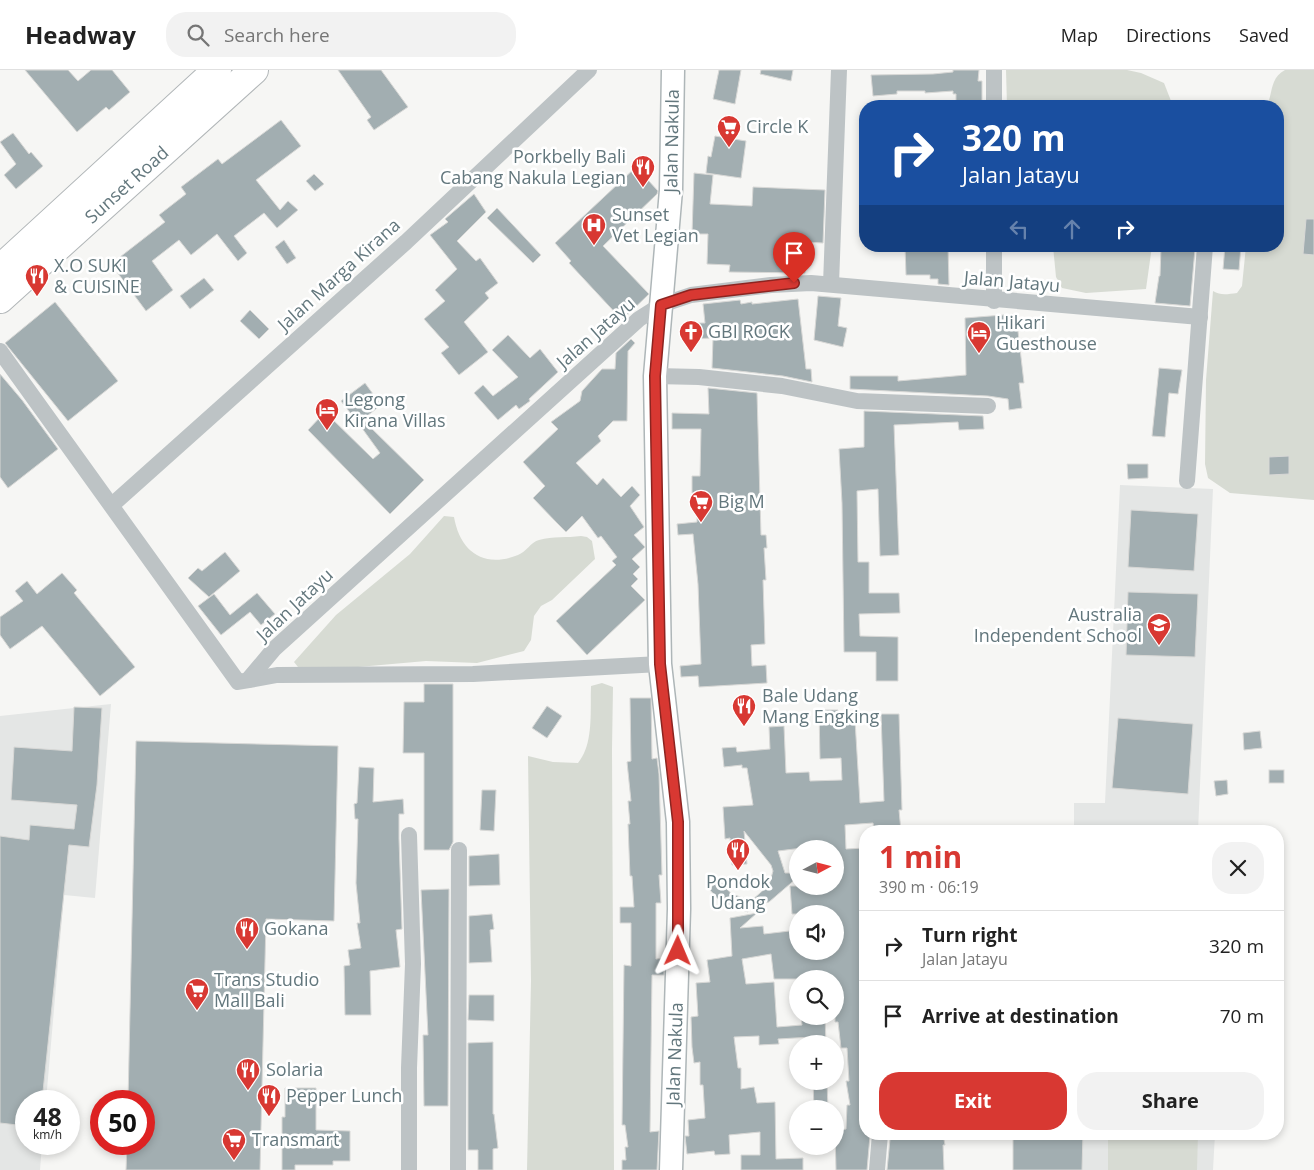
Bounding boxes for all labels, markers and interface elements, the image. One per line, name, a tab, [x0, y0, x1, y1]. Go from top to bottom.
search box	[166, 12, 516, 57]
text: Headway	[25, 18, 136, 51]
icon: search	[184, 21, 212, 49]
text: Search here	[224, 22, 330, 48]
text: Map	[1061, 23, 1098, 47]
text: Directions	[1126, 23, 1211, 47]
text: Saved	[1239, 23, 1289, 47]
street label: Jalan Nakula	[658, 89, 684, 195]
supermarket icon: Circle K	[716, 114, 742, 148]
place label: Circle K	[746, 114, 809, 138]
text: 320 m	[962, 114, 1066, 161]
icon: right	[879, 120, 944, 185]
street label: Sunset Road	[79, 140, 173, 228]
place label: Porkbelly Bali Cabang Nakula Legian	[440, 144, 626, 189]
restaurant icon: Porkbelly Bali Cabang Nakula Legian	[630, 154, 656, 188]
text: Jalan Jatayu	[962, 159, 1080, 189]
place label: Sunset Vet Legian	[612, 202, 699, 247]
hospital icon: Sunset Vet Legian	[581, 212, 607, 246]
street label: Jalan Marga Kirana	[270, 213, 405, 337]
icon: left	[1005, 215, 1033, 243]
icon: ahead	[1058, 215, 1086, 243]
icon: right	[1111, 215, 1139, 243]
pin	[773, 232, 815, 283]
icon: arrive	[780, 239, 808, 267]
place label: X.O SUKI & CUISINE	[54, 253, 140, 298]
restaurant icon: X.O SUKI & CUISINE	[24, 263, 50, 297]
street label: Jalan Jatayu	[961, 265, 1061, 297]
street label: Jalan Jatayu	[550, 292, 640, 374]
place label: Hikari Guesthouse	[996, 310, 1097, 355]
church icon: GBI ROCK	[678, 319, 704, 353]
place label: GBI ROCK	[708, 319, 791, 343]
hotel icon: Hikari Guesthouse	[966, 320, 992, 354]
place label: Legong Kirana Villas	[344, 387, 446, 432]
hotel icon: Legong Kirana Villas	[314, 397, 340, 431]
supermarket icon: Big M	[688, 489, 714, 523]
place label: Big M	[718, 489, 765, 513]
street label: Jalan Jatayu	[249, 563, 338, 647]
place label: Australia Independent School	[974, 602, 1142, 647]
school or university icon: Australia Independent School	[1146, 612, 1172, 646]
place label: Bale Udang Mang Engking	[762, 683, 880, 728]
restaurant icon: Bale Udang Mang Engking	[731, 693, 757, 727]
text: 1 min	[879, 836, 962, 877]
restaurant icon: Pondok Udang	[725, 837, 751, 871]
north arrow	[789, 840, 844, 895]
map controls	[789, 840, 844, 1155]
button: close	[1212, 842, 1264, 894]
place label: Pondok Udang	[706, 869, 771, 914]
text: 390 m · 06:19	[879, 876, 979, 898]
button: sound	[789, 905, 844, 960]
restaurant icon: Gokana	[234, 916, 260, 950]
place label: Gokana	[264, 916, 328, 940]
text: Turn right	[922, 922, 1017, 948]
position arrow	[651, 924, 703, 976]
icon: right	[879, 932, 907, 960]
text: 320 m	[1209, 933, 1264, 959]
text: Jalan Jatayu	[922, 948, 1008, 970]
place label: Trans Studio Mall Bali	[214, 967, 319, 1012]
button: search	[789, 970, 844, 1025]
supermarket icon: Trans Studio Mall Bali	[184, 977, 210, 1011]
street label: Jalan Nakula	[660, 1002, 688, 1108]
icon: arrive	[879, 1002, 907, 1030]
text: Arrive at destination	[922, 1003, 1119, 1029]
text: 70 m	[1220, 1003, 1264, 1029]
button: +	[789, 1035, 844, 1090]
restaurant icon: Solaria	[235, 1057, 261, 1091]
place label: Solaria	[266, 1057, 323, 1081]
button: Exit	[879, 1072, 1067, 1130]
button: Share	[1077, 1072, 1264, 1130]
restaurant icon: Pepper Lunch	[256, 1083, 282, 1117]
place label: Pepper Lunch	[286, 1083, 402, 1107]
speed limit sign: 50	[90, 1090, 155, 1155]
text: 48	[33, 1099, 62, 1133]
button: −	[789, 1100, 844, 1155]
text: km/h	[33, 1126, 62, 1143]
supermarket icon: Transmart	[221, 1127, 247, 1161]
place label: Transmart	[252, 1127, 339, 1151]

